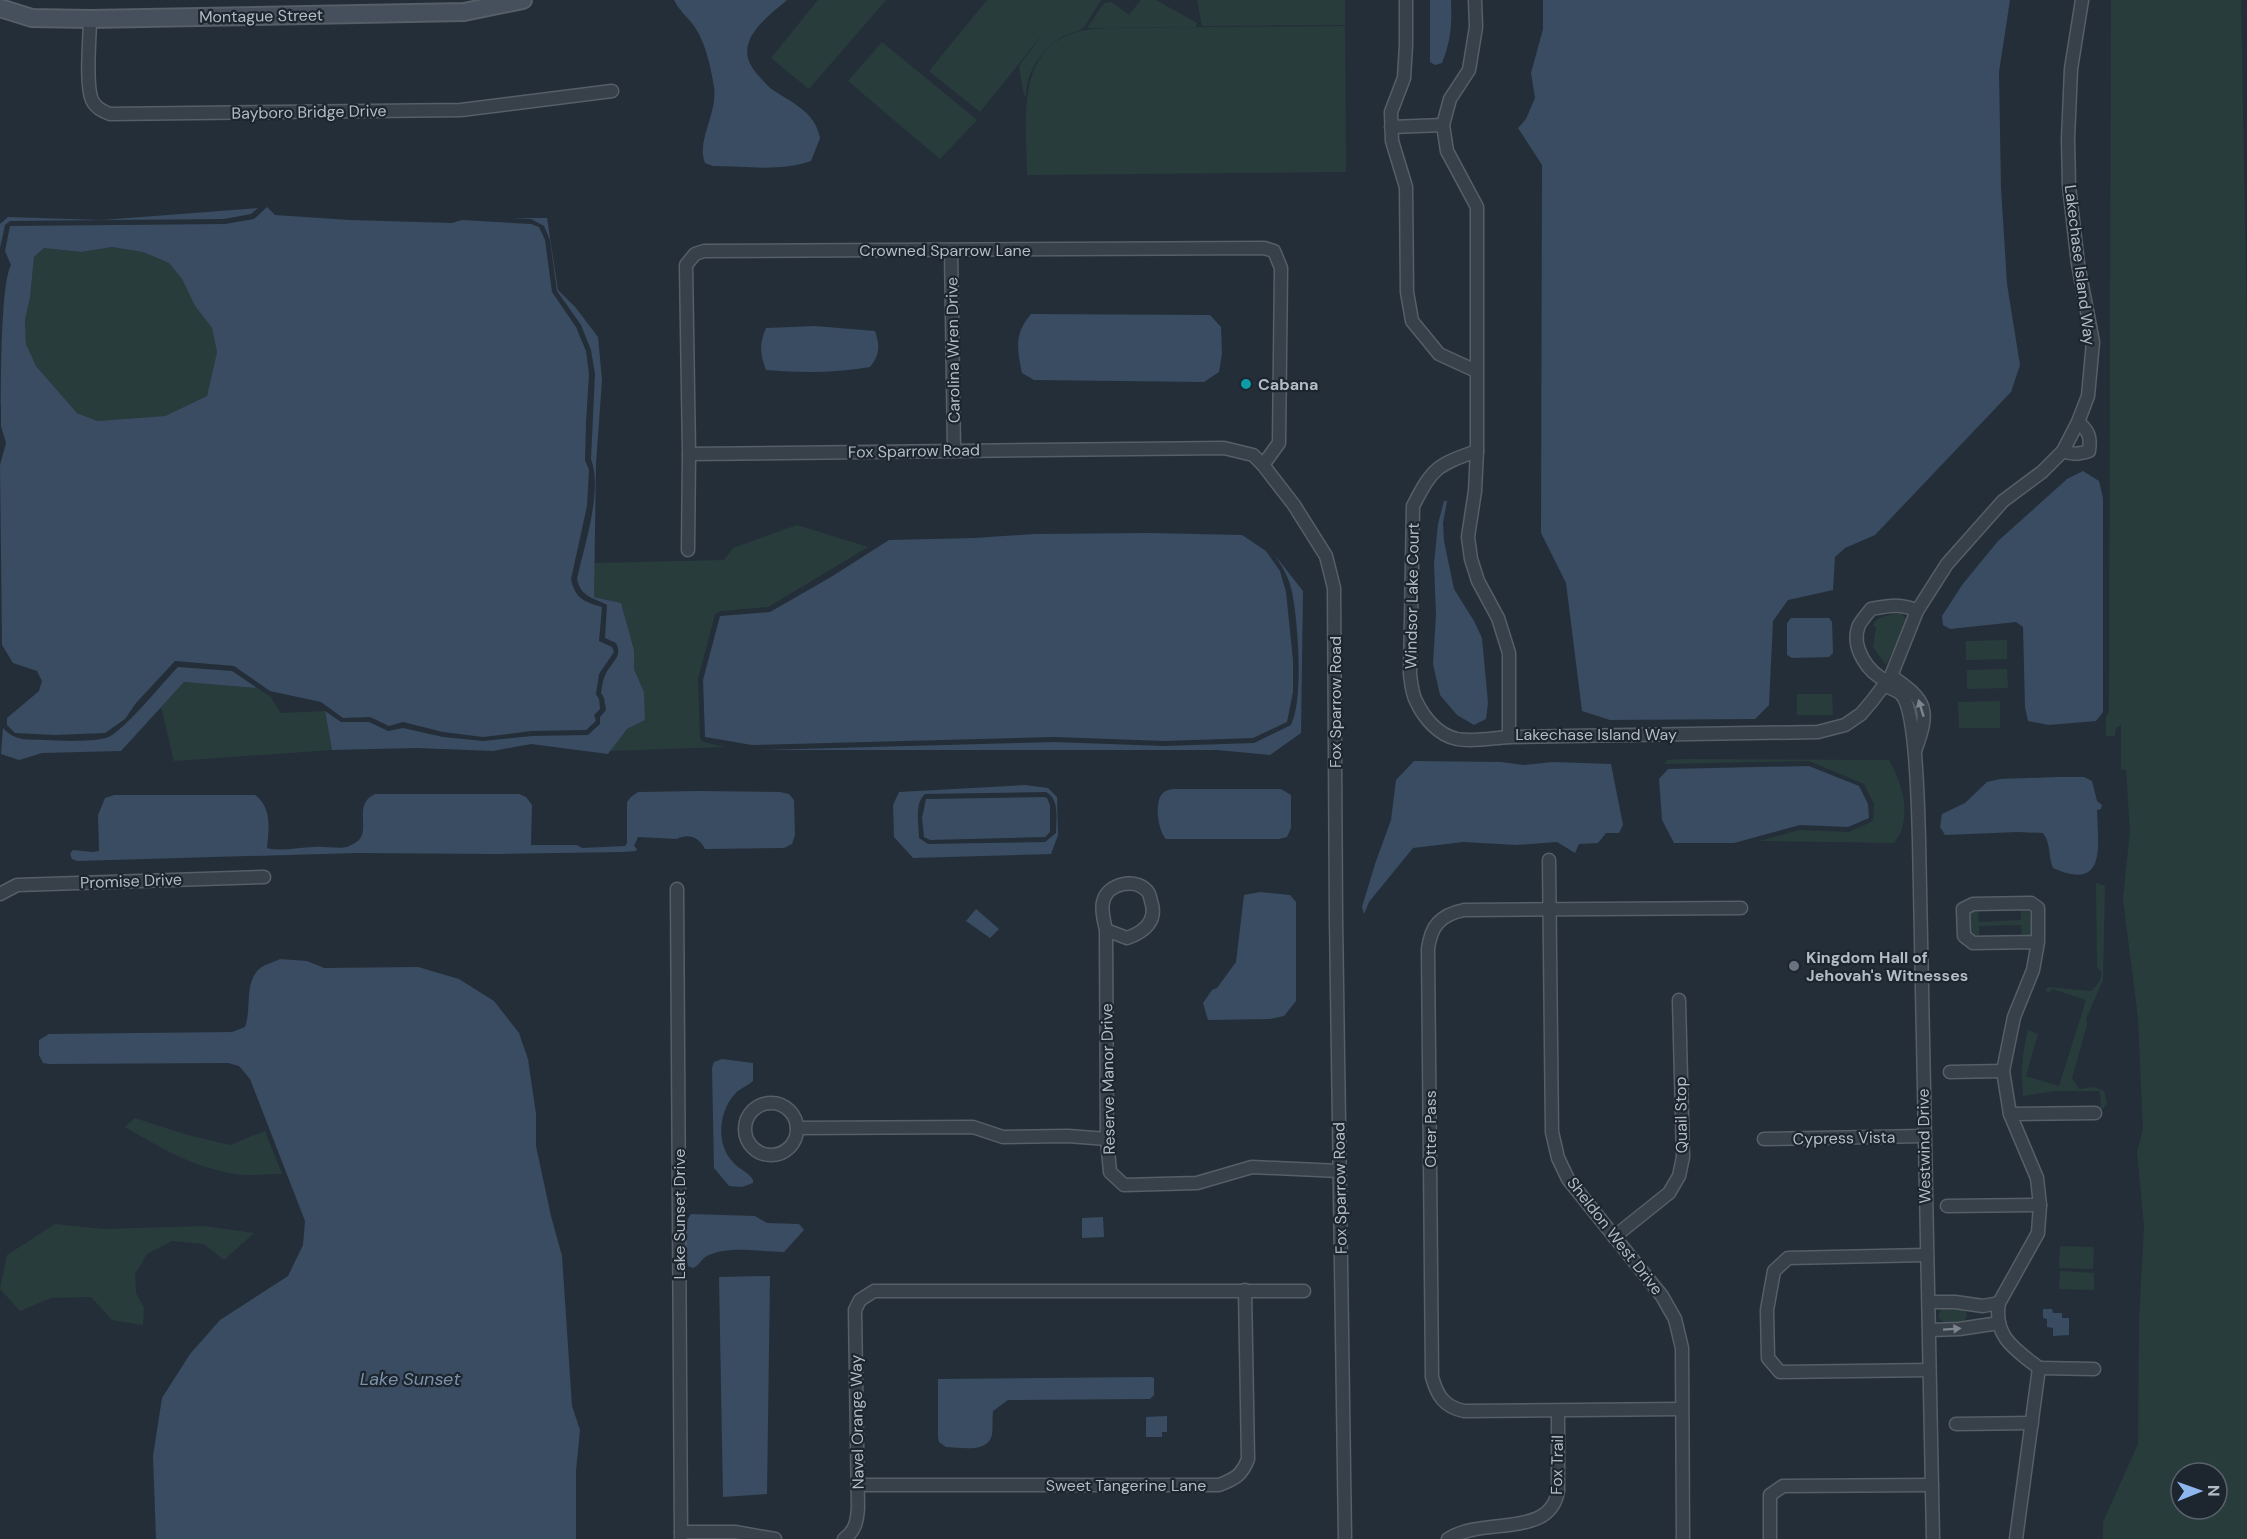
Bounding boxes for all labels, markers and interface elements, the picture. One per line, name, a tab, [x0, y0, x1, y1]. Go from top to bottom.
street label: Montague Street	[199, 4, 323, 28]
street label: Bayboro Bridge Drive	[231, 100, 387, 124]
street label: Lakechase Island Way	[2060, 183, 2100, 347]
street label: Crowned Sparrow Lane	[859, 240, 1031, 261]
street label: Carolina Wren Drive	[941, 277, 965, 423]
place label: Cabana	[1258, 374, 1318, 395]
marker: Cabana	[1239, 377, 1253, 391]
street label: Fox Sparrow Road	[848, 439, 980, 463]
street label: Windsor Lake Court	[1400, 523, 1424, 669]
street label: Fox Sparrow Road	[1325, 636, 1346, 768]
one-way arrow	[1916, 699, 1925, 717]
street label: Lakechase Island Way	[1515, 724, 1677, 745]
street label: Promise Drive	[80, 869, 182, 893]
place label: Kingdom Hall of Jehovah's Witnesses	[1806, 947, 1968, 986]
marker: Kingdom Hall of Jehovah's Witnesses	[1787, 959, 1801, 973]
street label: Reserve Manor Drive	[1096, 1003, 1120, 1155]
street label: Quail Stop	[1670, 1076, 1692, 1154]
street label: Westwind Drive	[1912, 1088, 1936, 1204]
street label: Otter Pass	[1420, 1090, 1441, 1168]
street label: Fox Sparrow Road	[1328, 1122, 1352, 1254]
street label: Cypress Vista	[1793, 1127, 1895, 1149]
street label: Lake Sunset Drive	[669, 1149, 690, 1279]
street label: Sheldon West Drive	[1562, 1173, 1668, 1299]
one-way arrow	[1943, 1325, 1962, 1334]
street label: Navel Orange Way	[845, 1354, 869, 1489]
water label: Lake Sunset	[360, 1367, 461, 1391]
street label: Fox Trail	[1546, 1435, 1568, 1495]
north arrow	[2169, 1461, 2229, 1521]
street label: Sweet Tangerine Lane	[1046, 1475, 1206, 1496]
text: N	[2203, 1485, 2224, 1497]

